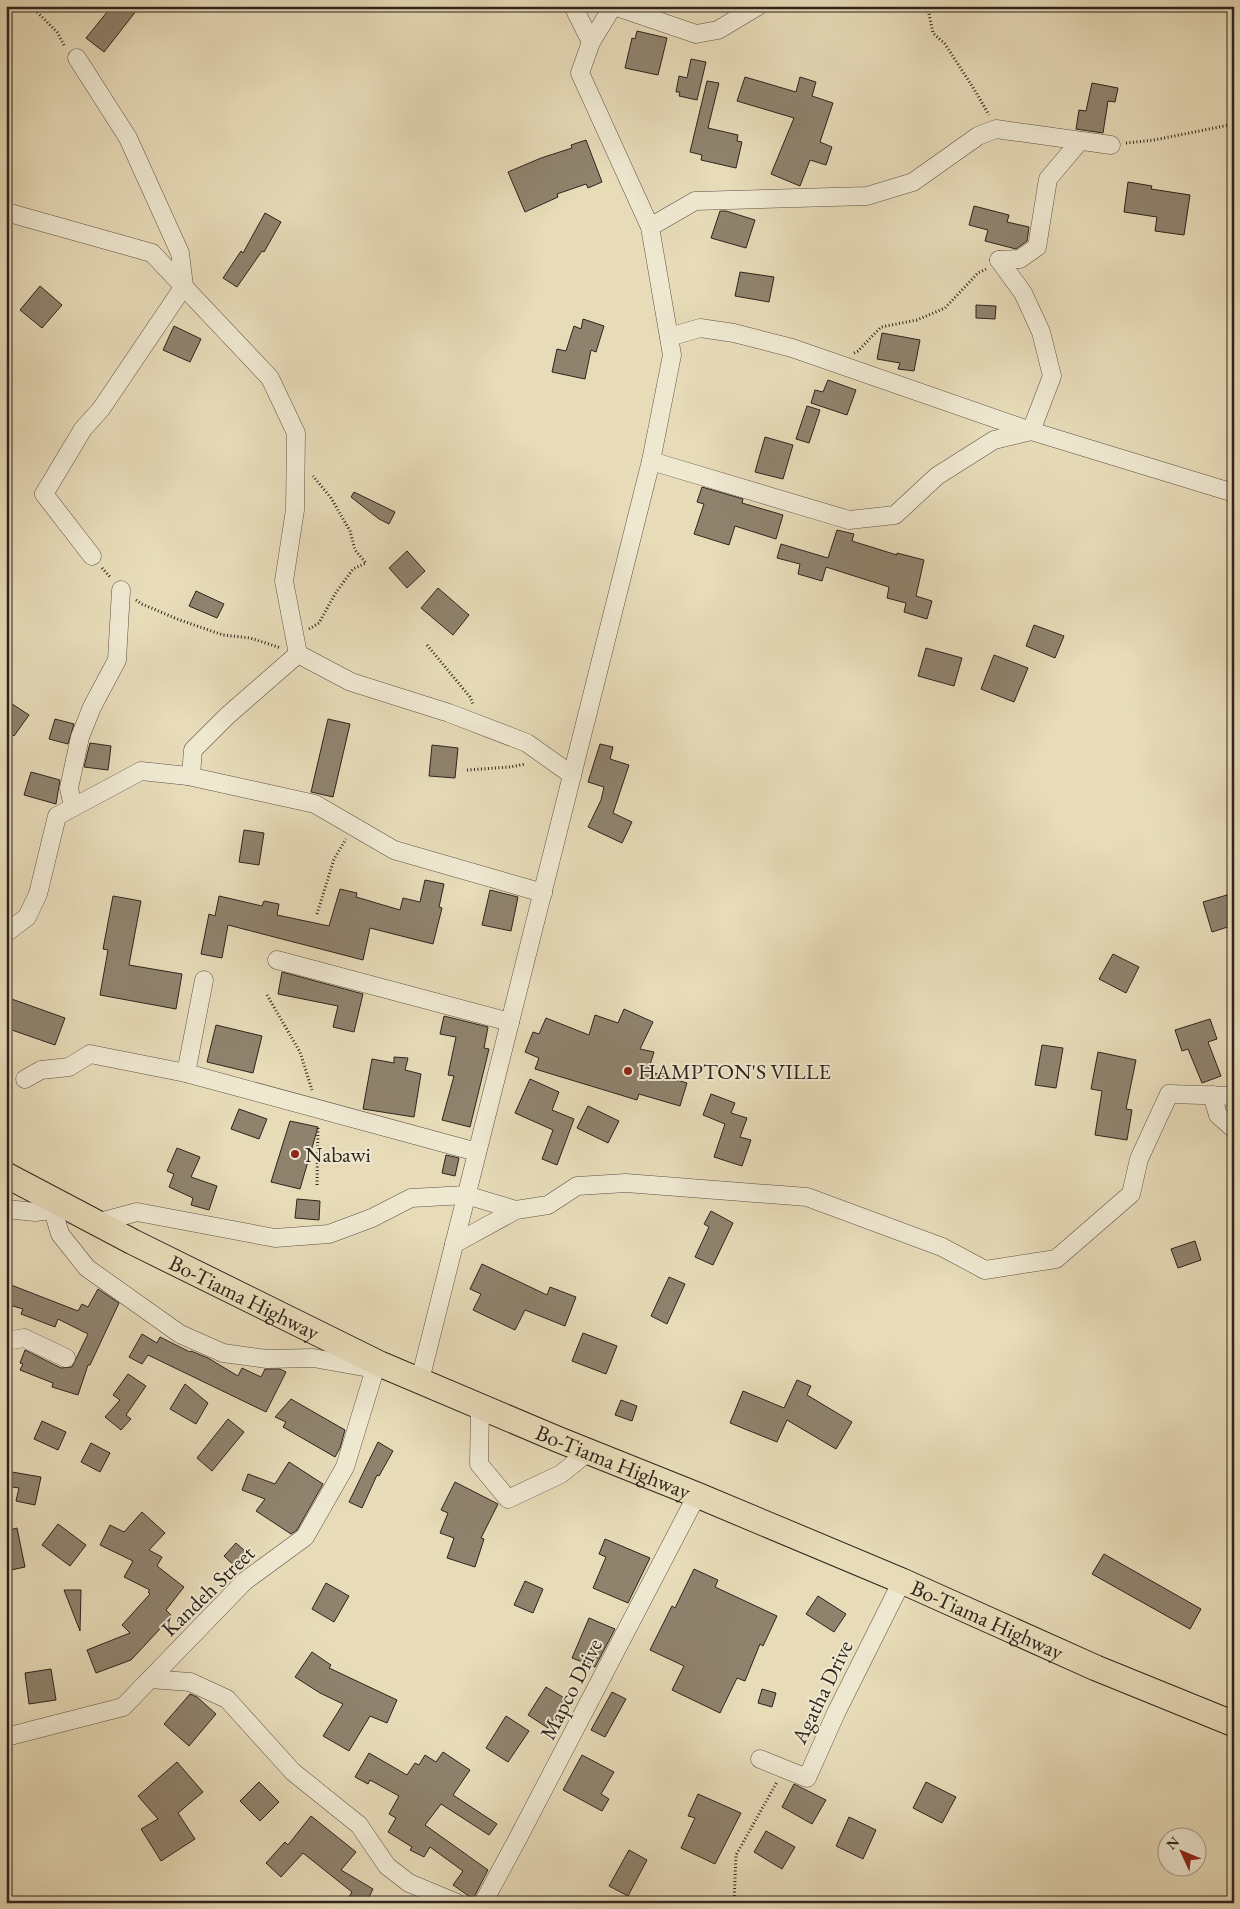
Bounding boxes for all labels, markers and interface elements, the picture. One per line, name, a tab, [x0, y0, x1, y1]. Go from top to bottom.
place label: HAMPTON'S VILLE	[638, 1057, 831, 1086]
marker: HAMPTON'S VILLE	[622, 1065, 634, 1077]
place label: Nabawi	[305, 1140, 371, 1169]
marker: Nabawi	[289, 1148, 301, 1160]
street label: Bo-Tiama Highway	[164, 1248, 325, 1347]
street label: Bo-Tiama Highway	[532, 1417, 695, 1506]
street label: Kandeh Street	[155, 1539, 261, 1643]
street label: Bo-Tiama Highway	[907, 1572, 1069, 1666]
street label: Mapco Drive	[533, 1633, 609, 1745]
street label: Agatha Drive	[784, 1635, 860, 1750]
north arrow	[1158, 1826, 1208, 1876]
text: N	[1162, 1832, 1184, 1853]

